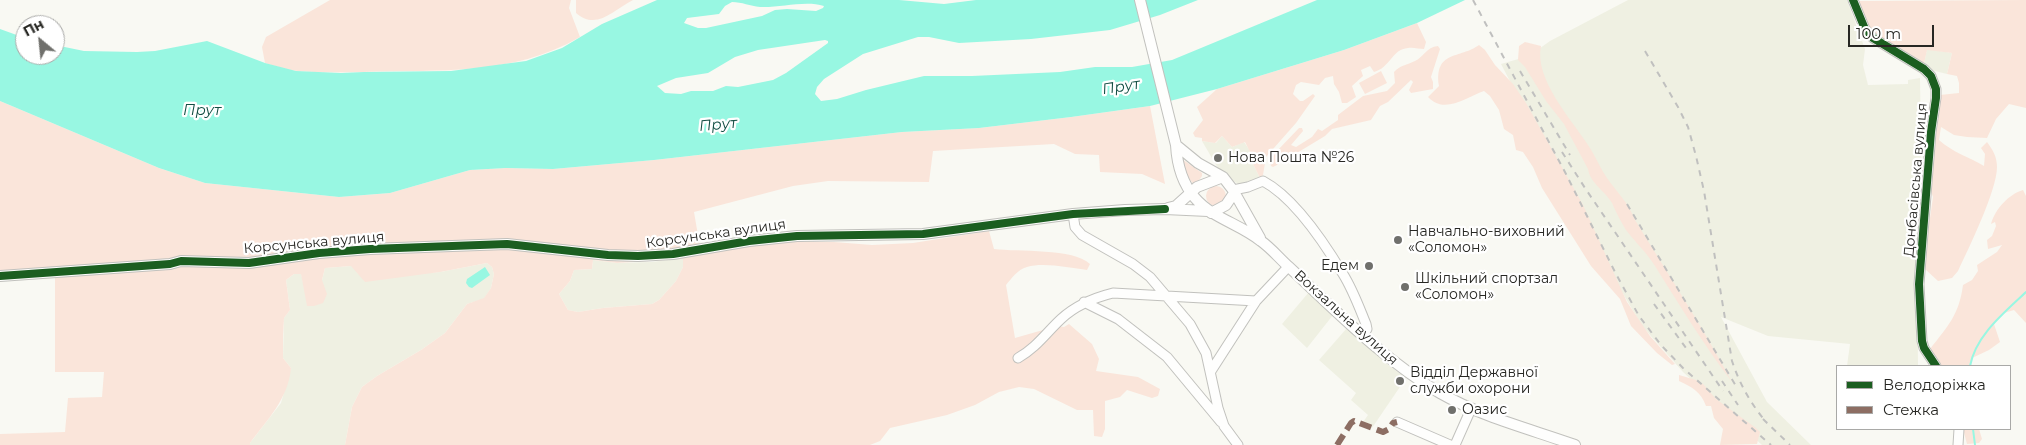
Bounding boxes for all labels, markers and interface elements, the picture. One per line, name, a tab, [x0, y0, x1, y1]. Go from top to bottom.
north arrow	[15, 15, 65, 65]
text: Пн	[20, 15, 47, 41]
scale bar	[1851, 15, 1937, 47]
text: 100 m	[1856, 24, 1901, 43]
water label: Прут	[1101, 75, 1141, 99]
water label: Прут	[183, 102, 221, 120]
street label: Донбасівська вулиця	[1901, 102, 1931, 258]
water label: Прут	[698, 114, 738, 136]
place label: Нова Пошта №26	[1228, 150, 1354, 166]
marker: Нова Пошта №26	[1212, 152, 1224, 164]
street label: Корсунська вулиця	[645, 216, 787, 252]
place label: Навчально-виховний «Соломон»	[1408, 224, 1565, 256]
street label: Корсунська вулиця	[243, 228, 385, 258]
marker: Навчально-виховний «Соломон»	[1392, 234, 1404, 246]
place label: Едем	[1321, 258, 1359, 274]
marker: Едем	[1363, 260, 1375, 272]
street label: Вокзальна вулиця	[1291, 267, 1401, 369]
place label: Шкільний спортзал «Соломон»	[1415, 271, 1558, 304]
marker: Шкільний спортзал «Соломон»	[1399, 281, 1411, 293]
place label: Відділ Державної служби охорони	[1410, 365, 1538, 398]
legend	[1836, 365, 2011, 430]
marker: Відділ Державної служби охорони	[1394, 375, 1406, 387]
text: Велодоріжка	[1883, 375, 1986, 394]
text: Стежка	[1883, 400, 1939, 419]
place label: Оазис	[1462, 402, 1507, 418]
marker: Оазис	[1446, 404, 1458, 416]

